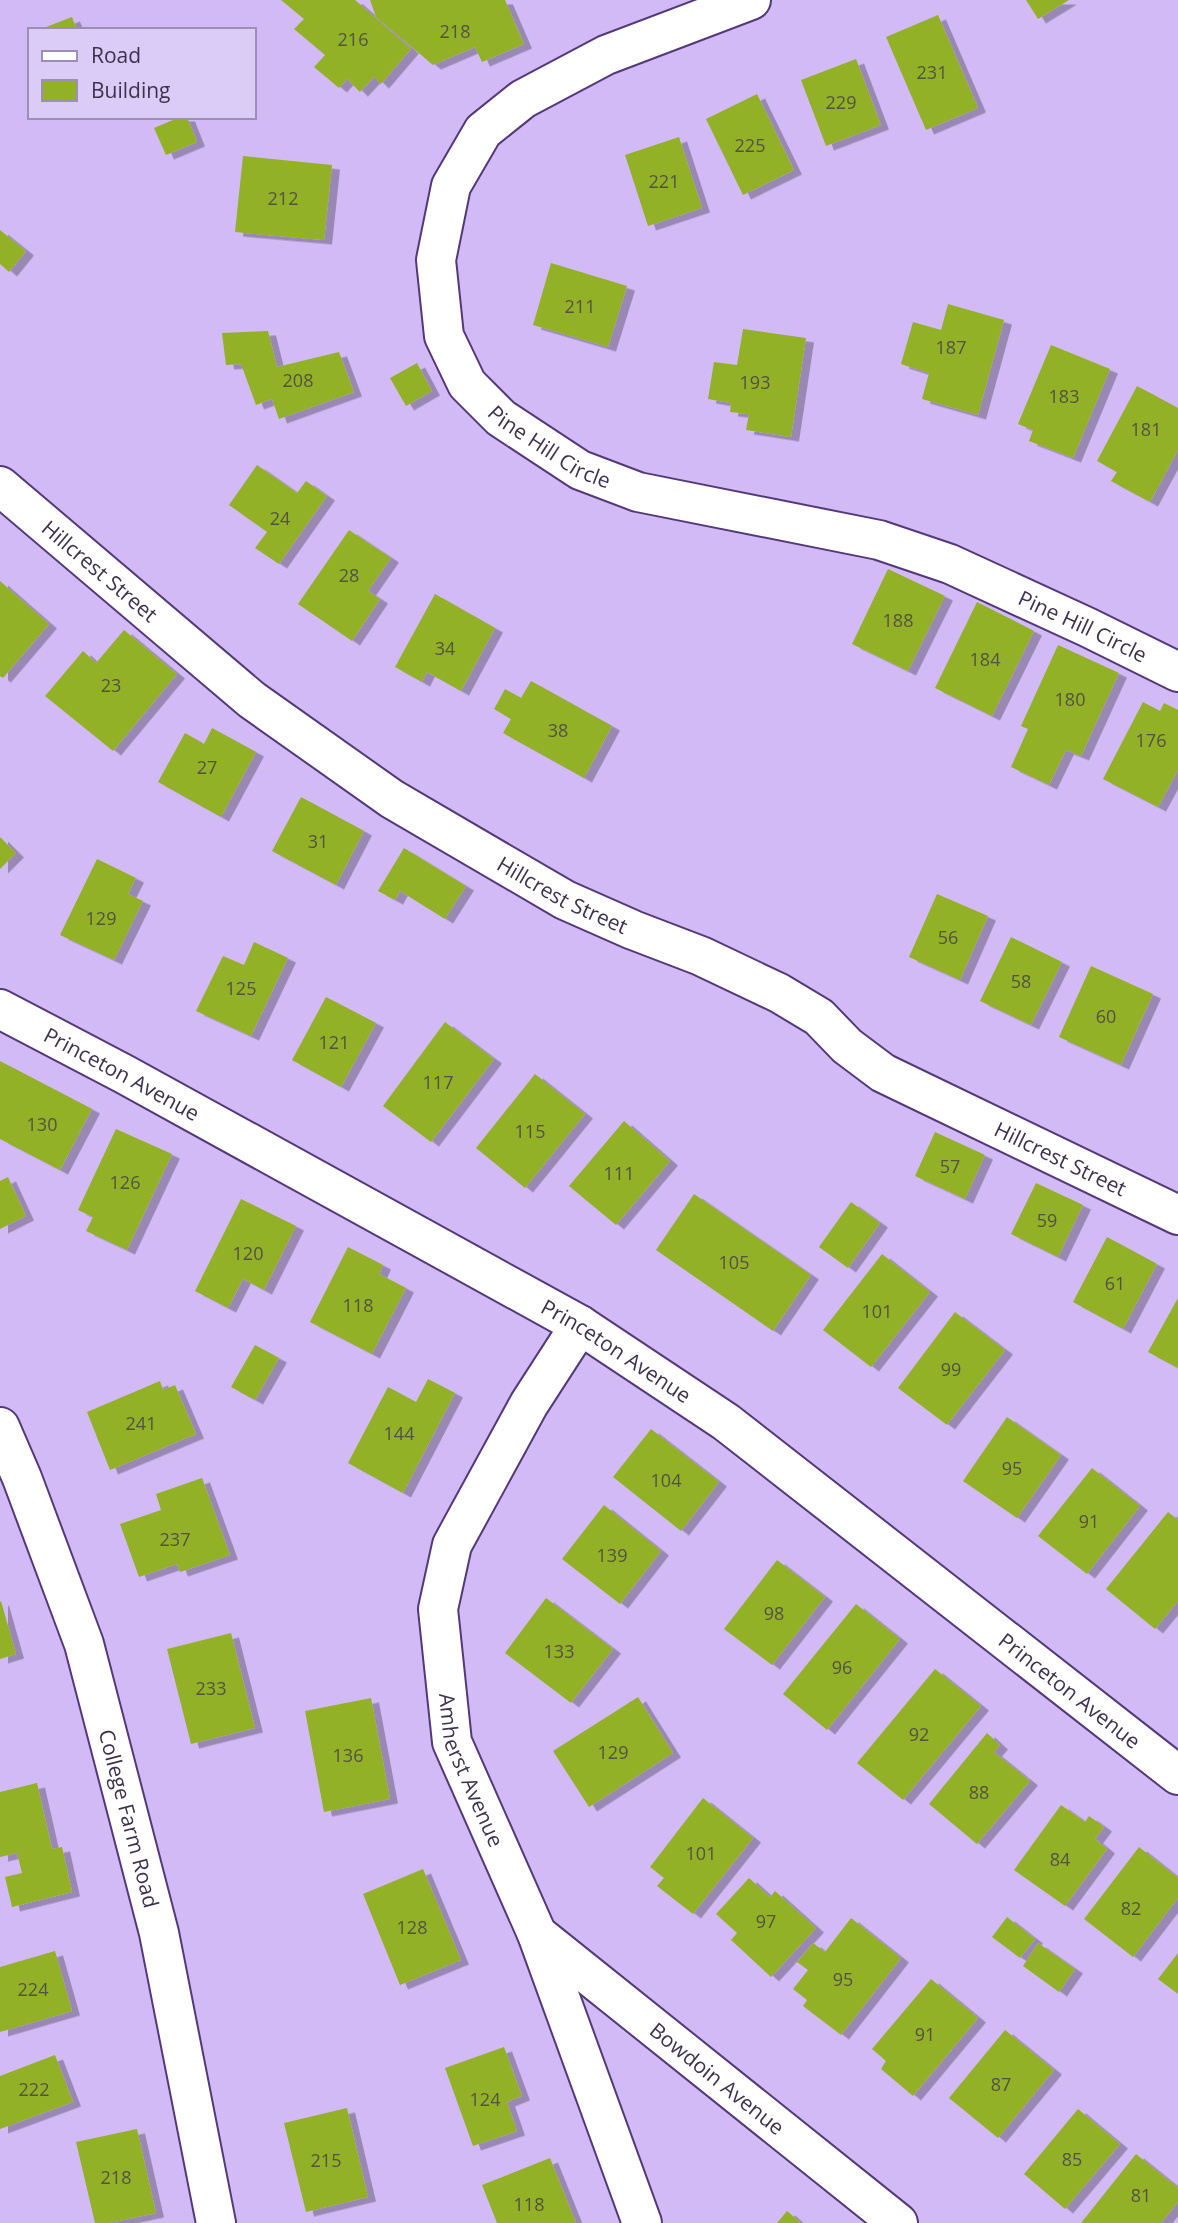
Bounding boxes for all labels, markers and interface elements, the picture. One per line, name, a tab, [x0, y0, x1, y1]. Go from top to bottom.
house number: 218	[440, 19, 470, 43]
house number: 216	[338, 27, 368, 51]
legend	[28, 28, 256, 119]
text: Road	[91, 41, 141, 69]
house number: 231	[917, 60, 947, 84]
text: Building	[91, 76, 170, 104]
house number: 229	[826, 90, 856, 114]
house number: 225	[735, 133, 765, 157]
house number: 221	[649, 169, 679, 193]
house number: 212	[268, 186, 298, 210]
house number: 211	[565, 294, 595, 318]
house number: 187	[936, 335, 966, 359]
house number: 208	[283, 368, 313, 392]
house number: 193	[740, 370, 770, 394]
house number: 183	[1049, 384, 1079, 408]
street label: Pine Hill Circle	[482, 399, 615, 494]
house number: 181	[1131, 417, 1161, 441]
house number: 24	[270, 506, 290, 530]
street label: Hillcrest Street	[36, 514, 164, 628]
house number: 28	[339, 563, 359, 587]
street label: Pine Hill Circle	[1014, 583, 1152, 669]
house number: 188	[883, 608, 913, 632]
house number: 34	[435, 636, 455, 660]
house number: 184	[970, 647, 1000, 671]
house number: 23	[101, 673, 121, 697]
house number: 180	[1055, 687, 1085, 711]
house number: 38	[548, 718, 568, 742]
house number: 176	[1136, 728, 1166, 752]
house number: 27	[197, 755, 217, 779]
house number: 31	[308, 829, 328, 853]
street label: Hillcrest Street	[492, 850, 632, 940]
house number: 129	[86, 906, 116, 930]
house number: 56	[938, 925, 958, 949]
house number: 58	[1011, 969, 1031, 993]
house number: 125	[226, 976, 256, 1000]
house number: 60	[1096, 1004, 1116, 1028]
street label: Princeton Avenue	[39, 1021, 205, 1127]
house number: 121	[319, 1030, 349, 1054]
house number: 117	[423, 1070, 453, 1094]
house number: 130	[27, 1112, 57, 1136]
street label: Hillcrest Street	[990, 1115, 1131, 1202]
house number: 115	[515, 1119, 545, 1143]
house number: 57	[940, 1154, 960, 1178]
house number: 111	[604, 1161, 634, 1185]
house number: 126	[110, 1170, 140, 1194]
house number: 59	[1037, 1208, 1057, 1232]
house number: 120	[233, 1241, 263, 1265]
house number: 105	[719, 1250, 749, 1274]
house number: 61	[1105, 1271, 1125, 1295]
street label: Princeton Avenue	[536, 1292, 697, 1409]
house number: 118	[343, 1293, 373, 1317]
house number: 101	[862, 1299, 892, 1323]
house number: 99	[941, 1357, 961, 1381]
house number: 241	[126, 1411, 156, 1435]
house number: 144	[384, 1421, 414, 1445]
house number: 95	[1002, 1456, 1022, 1480]
house number: 104	[651, 1468, 681, 1492]
house number: 91	[1079, 1509, 1099, 1533]
house number: 237	[160, 1527, 190, 1551]
house number: 139	[597, 1543, 627, 1567]
house number: 98	[764, 1601, 784, 1625]
street label: Princeton Avenue	[993, 1626, 1147, 1755]
house number: 133	[544, 1639, 574, 1663]
house number: 96	[832, 1655, 852, 1679]
house number: 233	[196, 1676, 226, 1700]
street label: Amherst Avenue	[433, 1692, 511, 1851]
house number: 92	[909, 1722, 929, 1746]
street label: College Farm Road	[93, 1726, 166, 1911]
house number: 129	[598, 1740, 628, 1764]
house number: 136	[333, 1743, 363, 1767]
house number: 88	[969, 1780, 989, 1804]
house number: 101	[686, 1841, 716, 1865]
house number: 84	[1050, 1847, 1070, 1871]
house number: 82	[1121, 1896, 1141, 1920]
house number: 97	[756, 1909, 776, 1933]
house number: 128	[397, 1915, 427, 1939]
house number: 95	[833, 1967, 853, 1991]
house number: 224	[18, 1977, 48, 2001]
street label: Bowdoin Avenue	[644, 2016, 790, 2141]
house number: 91	[915, 2022, 935, 2046]
house number: 87	[991, 2072, 1011, 2096]
house number: 222	[19, 2077, 49, 2101]
house number: 124	[470, 2087, 500, 2111]
house number: 85	[1062, 2147, 1082, 2171]
house number: 215	[311, 2148, 341, 2172]
house number: 218	[101, 2165, 131, 2189]
house number: 81	[1131, 2183, 1151, 2207]
house number: 118	[514, 2192, 544, 2216]

